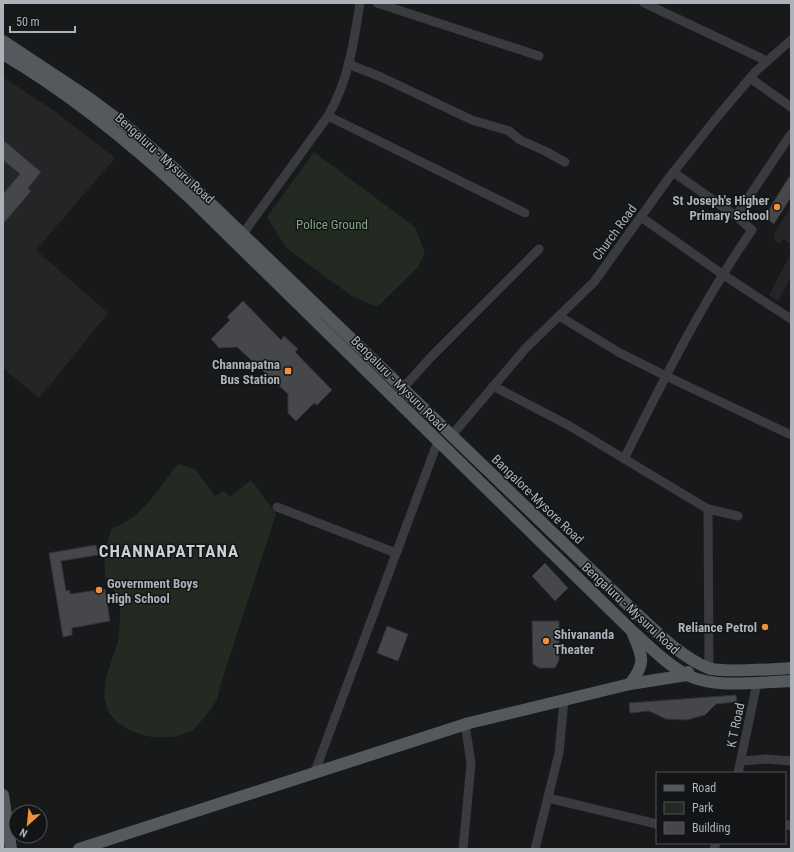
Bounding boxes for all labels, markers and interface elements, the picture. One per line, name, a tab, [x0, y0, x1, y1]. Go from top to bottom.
scale bar	[10, 8, 75, 34]
text: 50 m	[16, 15, 40, 29]
street label: Bengaluru - Mysuru Road	[112, 110, 217, 207]
place label: St Joseph's Higher Primary School	[673, 193, 770, 223]
street label: Church Road	[589, 202, 640, 263]
marker: St Joseph's Higher Primary School	[772, 202, 782, 212]
park label: Police Ground	[296, 217, 368, 232]
street label: Bengaluru - Mysuru Road	[348, 333, 449, 434]
place label: Channapatna Bus Station	[212, 357, 280, 387]
marker: Channapatna Bus Station	[283, 366, 293, 376]
street label: Bangalore-Mysore Road	[489, 452, 587, 547]
district label: CHANNAPATTANA	[99, 541, 239, 561]
street label: Bengaluru - Mysuru Road	[579, 559, 682, 657]
place label: Government Boys High School	[107, 576, 198, 606]
marker: Government Boys High School	[94, 585, 104, 595]
place label: Reliance Petrol	[678, 620, 757, 635]
marker: Reliance Petrol	[760, 622, 770, 632]
place label: Shivananda Theater	[554, 627, 614, 657]
marker: Shivananda Theater	[541, 636, 551, 646]
street label: K T Road	[723, 701, 748, 749]
legend	[656, 772, 786, 844]
text: Road	[692, 781, 716, 795]
text: Park	[692, 801, 714, 815]
north arrow	[8, 804, 48, 844]
text: Building	[692, 821, 730, 835]
text: N	[18, 825, 30, 840]

